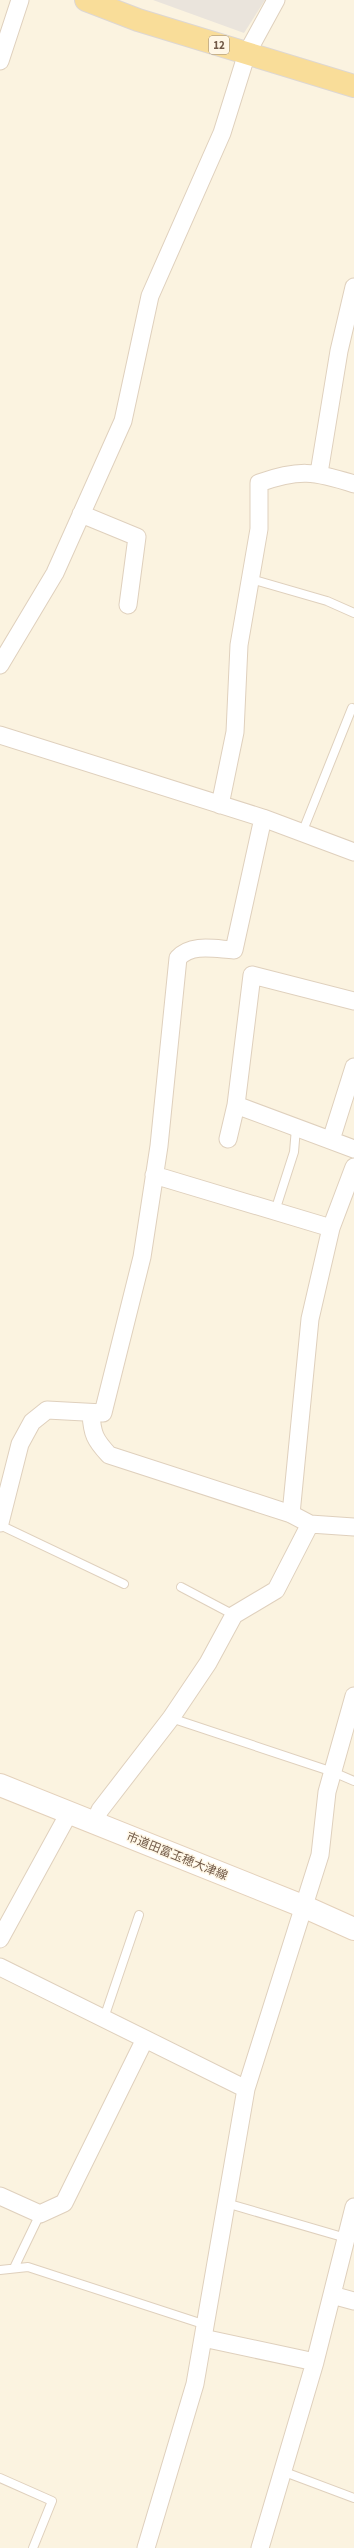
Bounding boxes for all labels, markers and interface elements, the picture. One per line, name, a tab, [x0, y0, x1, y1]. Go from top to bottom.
road number: 12	[209, 36, 229, 54]
street label: 市道田富玉穂大津線	[124, 1828, 230, 1885]

